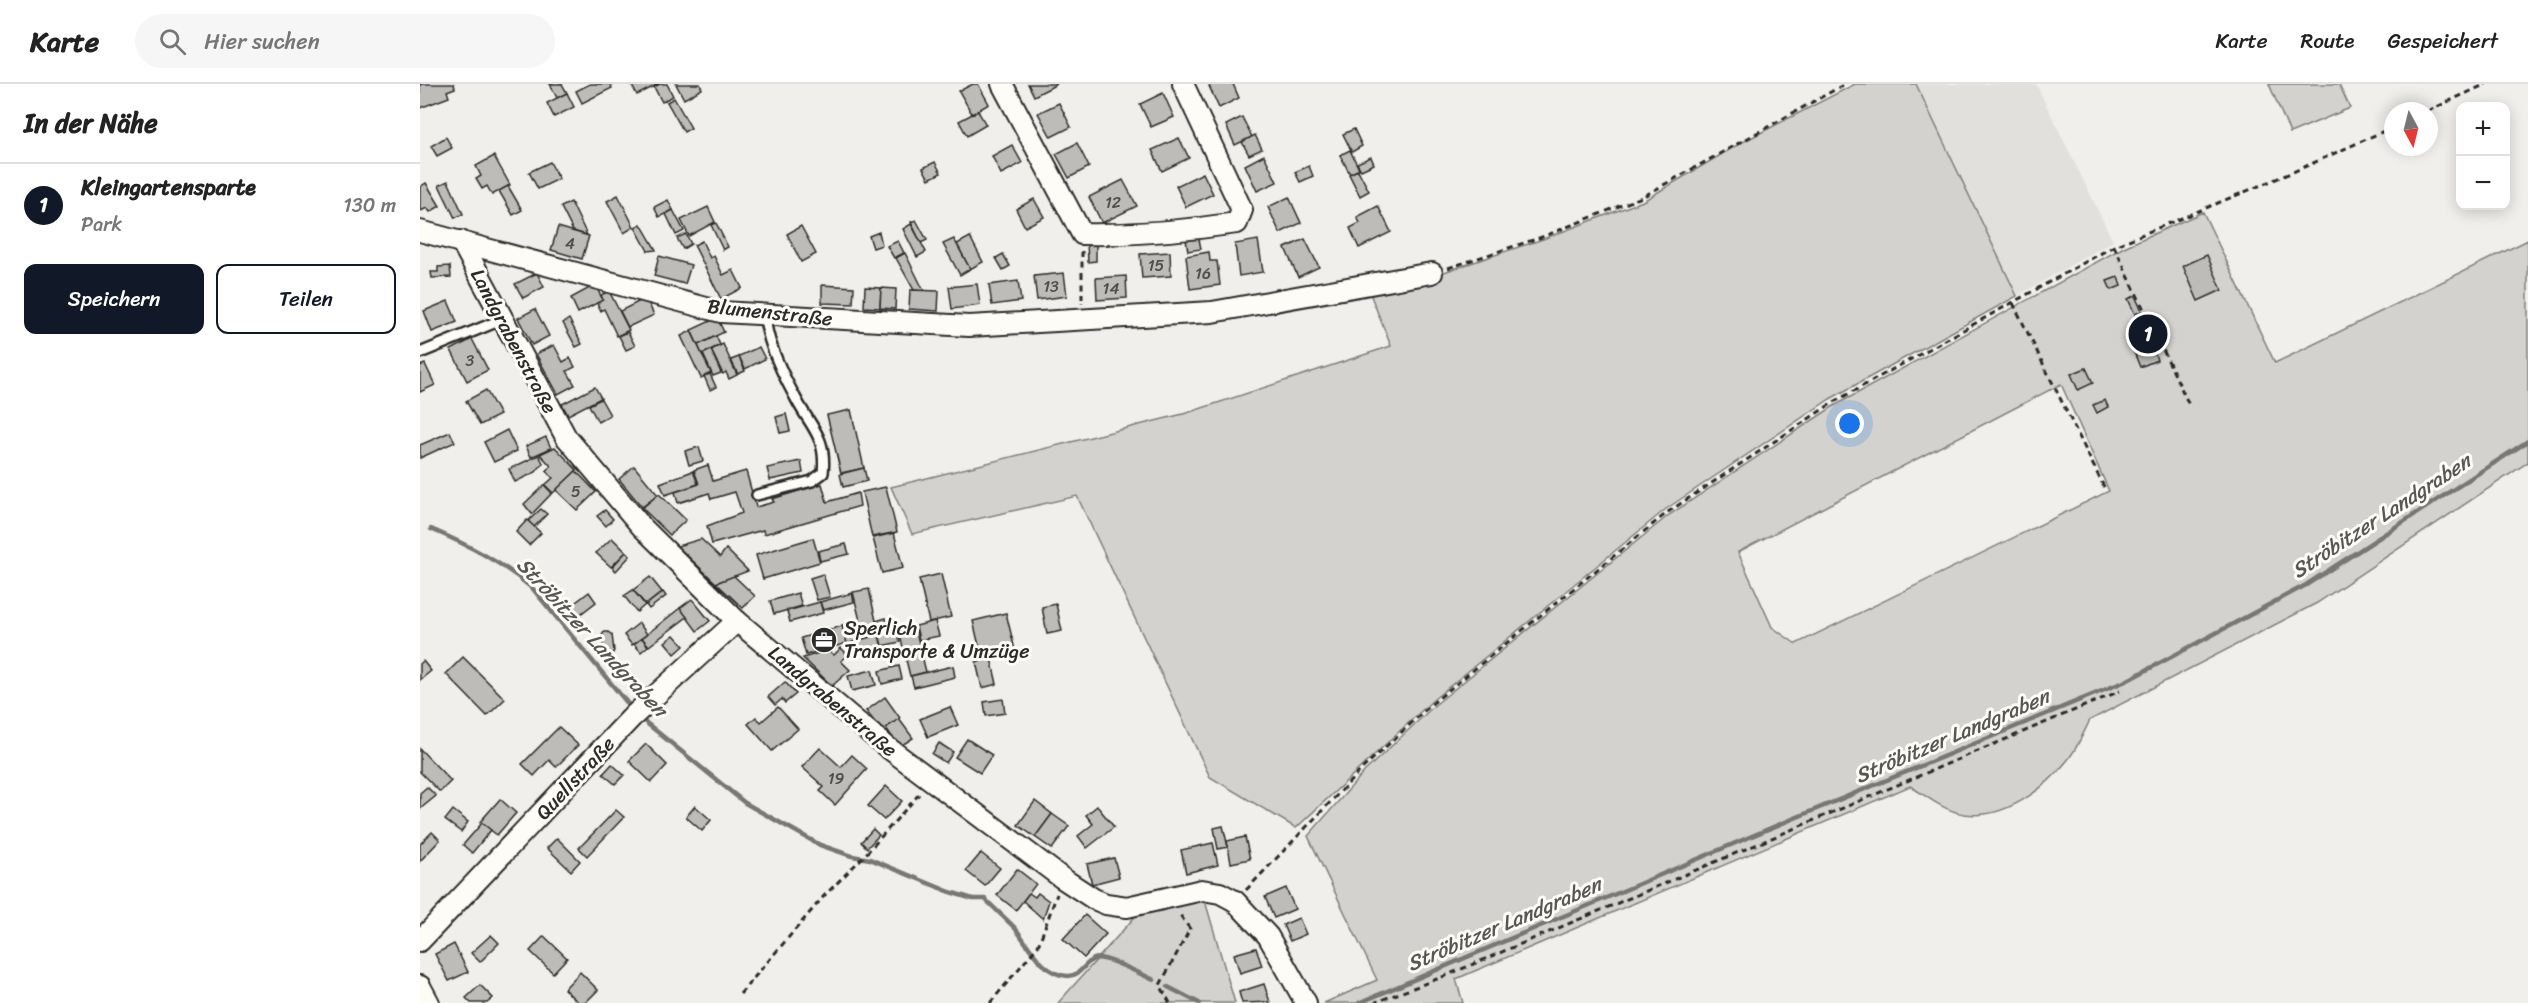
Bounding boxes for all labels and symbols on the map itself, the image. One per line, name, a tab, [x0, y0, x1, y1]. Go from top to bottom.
north arrow	[2384, 102, 2438, 156]
house number: 12	[1105, 188, 1121, 217]
house number: 4	[565, 229, 575, 258]
house number: 15	[1148, 251, 1165, 280]
house number: 16	[1195, 259, 1211, 288]
street label: Landgrabenstraße	[460, 262, 567, 420]
house number: 13	[1043, 272, 1059, 301]
house number: 14	[1103, 274, 1119, 303]
street label: Blumenstraße	[706, 289, 834, 336]
pin: 1	[2128, 312, 2168, 356]
house number: 3	[466, 346, 475, 375]
your location	[1835, 409, 1864, 438]
water label: Ströbitzer Landgraben	[2283, 442, 2481, 589]
house number: 5	[571, 477, 581, 506]
water label: Ströbitzer Landgraben	[507, 548, 679, 728]
place label: Sperlich Transporte & Umzüge	[844, 611, 1029, 669]
office icon: Sperlich Transporte & Umzüge	[809, 625, 839, 655]
street label: Landgrabenstraße	[760, 636, 905, 766]
water label: Ströbitzer Landgraben	[1849, 677, 2058, 794]
street label: Quellstraße	[527, 728, 624, 829]
house number: 19	[828, 764, 845, 793]
water label: Ströbitzer Landgraben	[1401, 865, 1610, 982]

